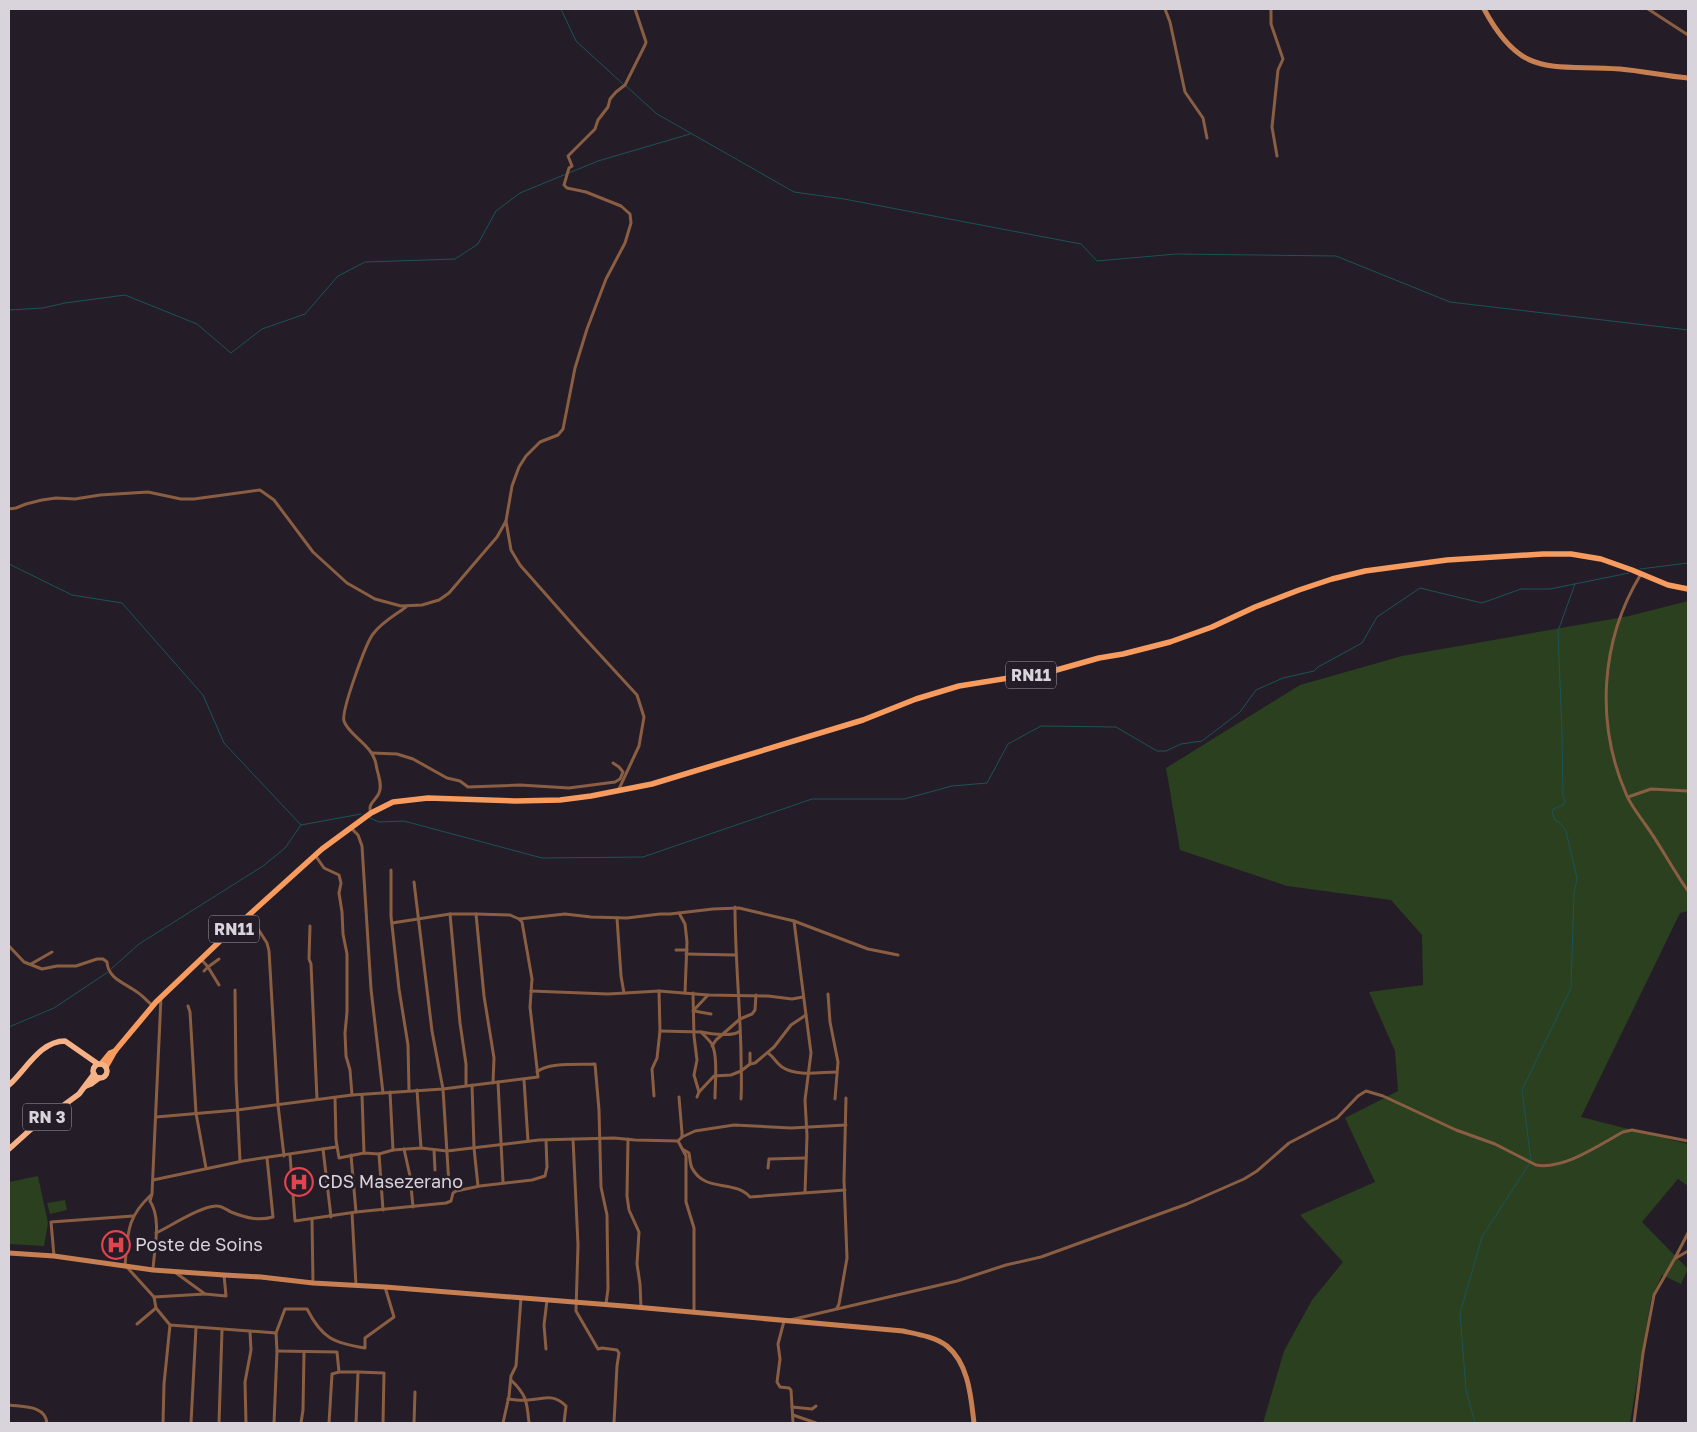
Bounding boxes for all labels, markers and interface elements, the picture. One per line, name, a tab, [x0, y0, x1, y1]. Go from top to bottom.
road number: RN11	[1006, 662, 1056, 688]
road number: RN11	[209, 916, 259, 942]
road number: RN 3	[23, 1104, 71, 1130]
hospital icon: CDS Masezerano	[284, 1167, 314, 1197]
place label: CDS Masezerano	[318, 1170, 463, 1192]
hospital icon: Poste de Soins	[101, 1230, 131, 1260]
place label: Poste de Soins	[135, 1233, 263, 1255]

